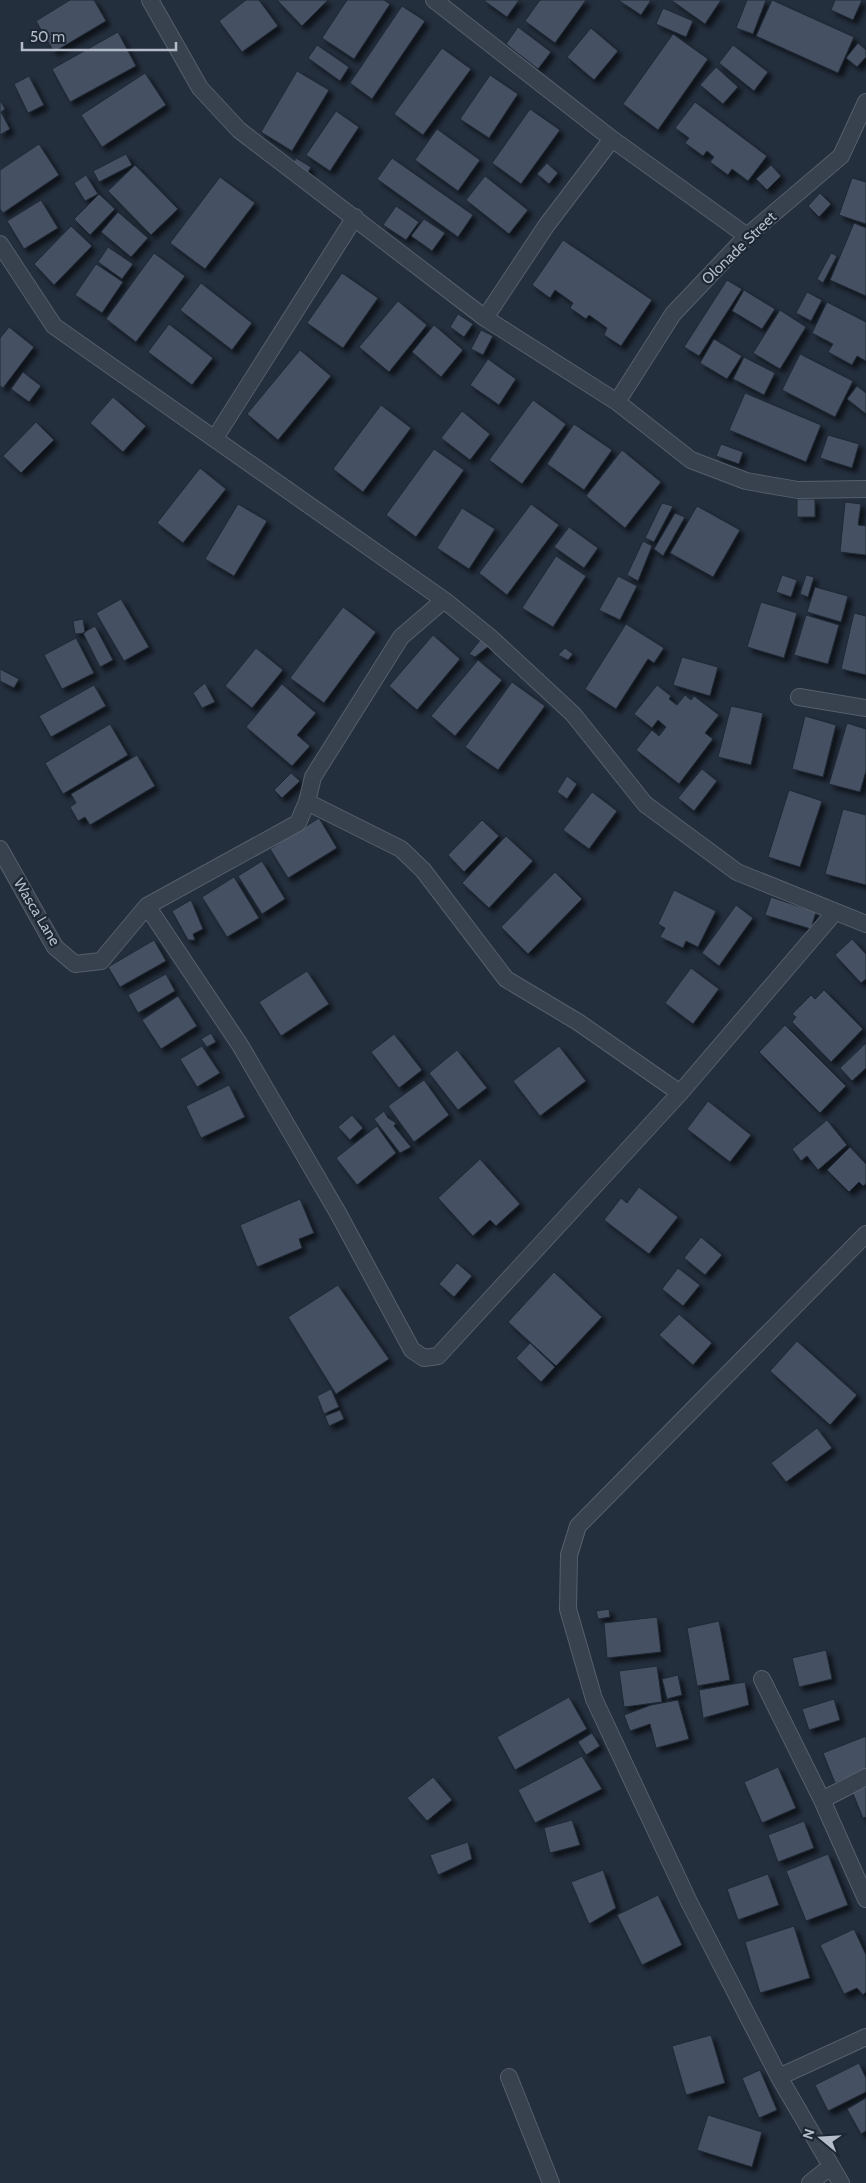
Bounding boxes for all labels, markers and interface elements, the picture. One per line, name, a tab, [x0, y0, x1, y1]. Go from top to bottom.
scale bar	[22, 20, 176, 52]
text: 50 m	[30, 28, 65, 46]
street label: Olonade Street	[698, 208, 780, 288]
street label: Wasca Lane	[10, 875, 64, 949]
north arrow	[796, 2113, 846, 2163]
text: N	[799, 2126, 819, 2141]

